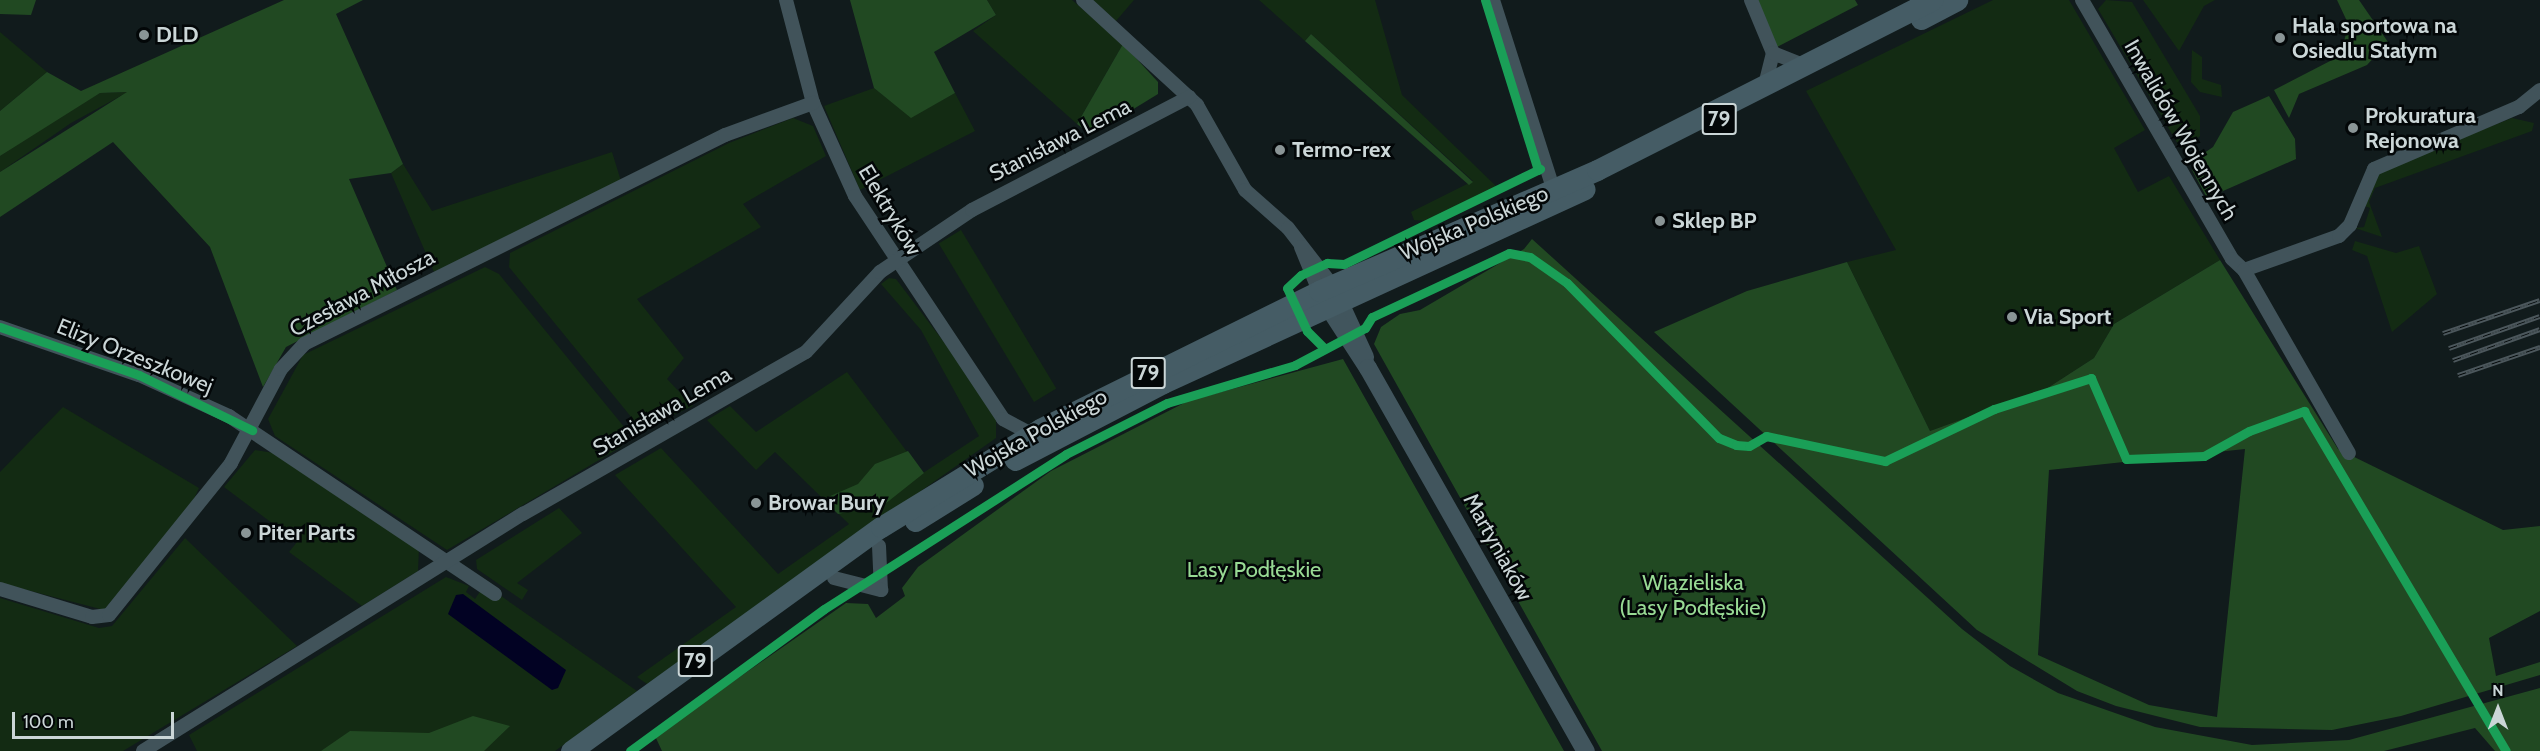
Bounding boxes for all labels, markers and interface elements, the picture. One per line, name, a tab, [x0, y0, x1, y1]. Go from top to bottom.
place label: Hala sportowa na Osiedlu Stałym	[2292, 12, 2457, 63]
place label: DLD	[156, 22, 199, 48]
marker: DLD	[137, 28, 151, 42]
marker: Hala sportowa na Osiedlu Stałym	[2273, 31, 2287, 45]
street label: Inwalidów Wojennych	[2119, 35, 2243, 225]
street label: Stanisława Lema	[985, 93, 1135, 187]
road number: 79	[1701, 101, 1737, 137]
place label: Prokuratura Rejonowa	[2365, 102, 2476, 154]
marker: Prokuratura Rejonowa	[2346, 121, 2360, 135]
place label: Termo-rex	[1292, 137, 1391, 163]
marker: Termo-rex	[1273, 143, 1287, 157]
street label: Elektryków	[853, 160, 927, 260]
street label: Wojska Polskiego	[1396, 180, 1552, 266]
place label: Sklep BP	[1672, 208, 1757, 234]
marker: Sklep BP	[1653, 214, 1667, 228]
street label: Czesława Miłosza	[285, 244, 439, 342]
place label: Via Sport	[2024, 304, 2111, 330]
marker: Via Sport	[2005, 310, 2019, 324]
street label: Elizy Orzeszkowej	[53, 313, 217, 399]
road number: 79	[1130, 355, 1166, 391]
street label: Stanisława Lema	[588, 361, 736, 461]
street label: Wojska Polskiego	[960, 383, 1112, 483]
street label: Martyniaków	[1458, 489, 1538, 605]
place label: Browar Bury	[768, 490, 885, 516]
marker: Browar Bury	[749, 496, 763, 510]
place label: Piter Parts	[258, 520, 355, 546]
marker: Piter Parts	[239, 526, 253, 540]
park label: Lasy Podłęskie	[1187, 557, 1321, 583]
park label: Wiązieliska (Lasy Podłęskie)	[1619, 569, 1767, 620]
road number: 79	[677, 643, 713, 679]
north arrow	[2468, 679, 2528, 739]
text: N	[2492, 681, 2504, 700]
scale bar	[15, 700, 177, 738]
text: 100 m	[23, 711, 74, 733]

